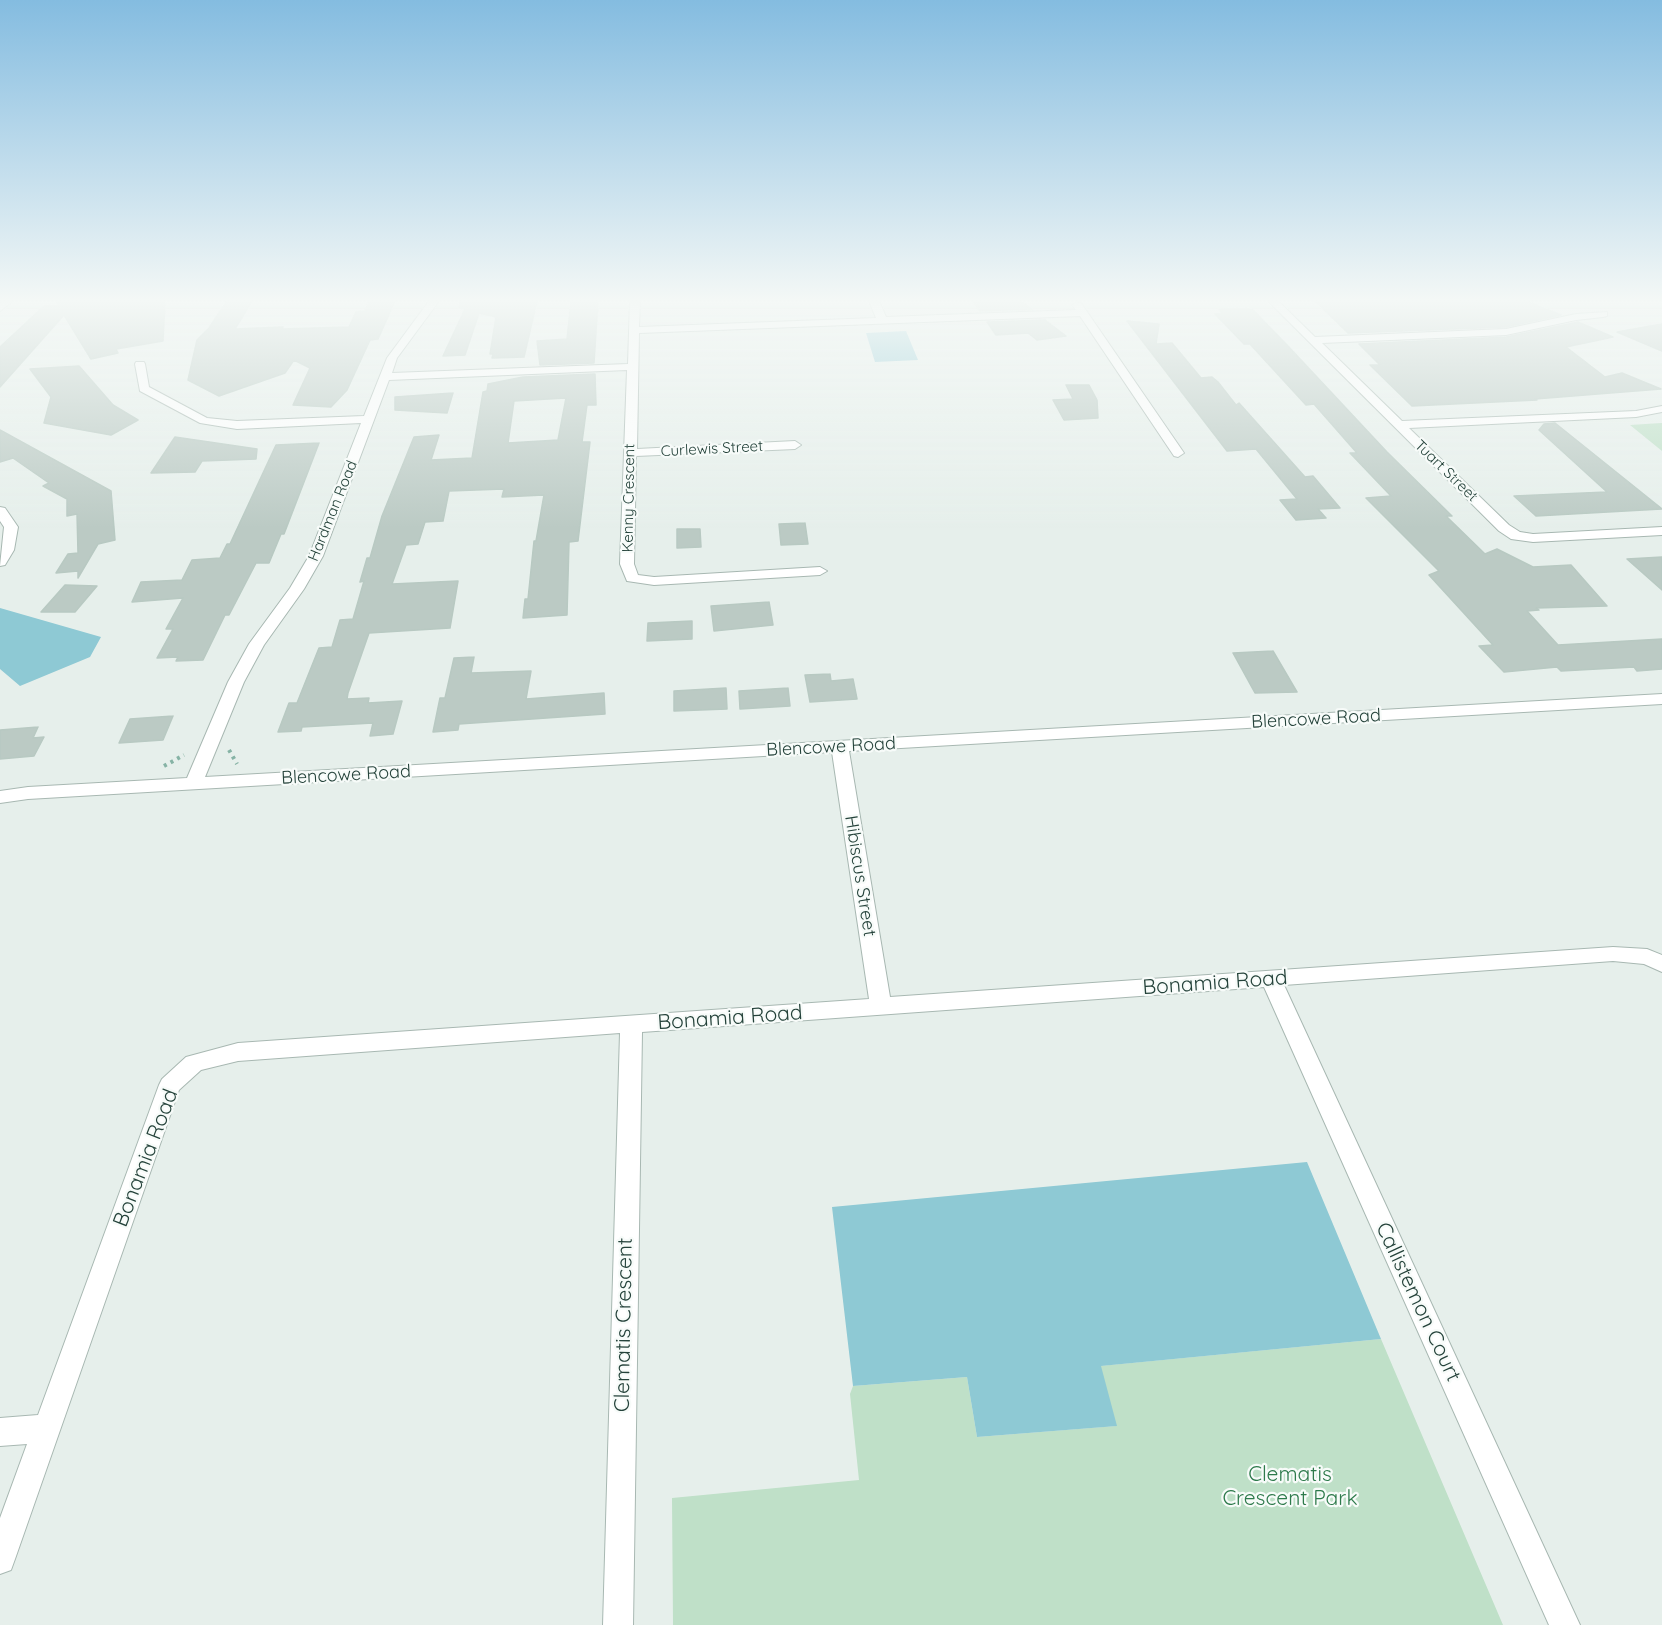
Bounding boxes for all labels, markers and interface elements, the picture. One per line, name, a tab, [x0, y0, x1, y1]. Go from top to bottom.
street label: Tuart Street	[1411, 436, 1481, 506]
street label: Curlewis Street	[660, 437, 764, 461]
street label: Kenny Crescent	[619, 443, 639, 553]
street label: Hardman Road	[305, 458, 361, 564]
street label: Blencowe Road	[1251, 705, 1381, 733]
street label: Blencowe Road	[766, 733, 896, 761]
street label: Blencowe Road	[281, 761, 411, 789]
street label: Hibiscus Street	[840, 814, 880, 938]
street label: Bonamia Road	[1142, 965, 1288, 1001]
street label: Bonamia Road	[657, 1000, 803, 1036]
street label: Bonamia Road	[108, 1086, 184, 1230]
street label: Callistemon Court	[1370, 1218, 1466, 1386]
street label: Clematis Crescent	[610, 1238, 638, 1412]
park label: Clematis Crescent Park	[1222, 1462, 1358, 1512]

